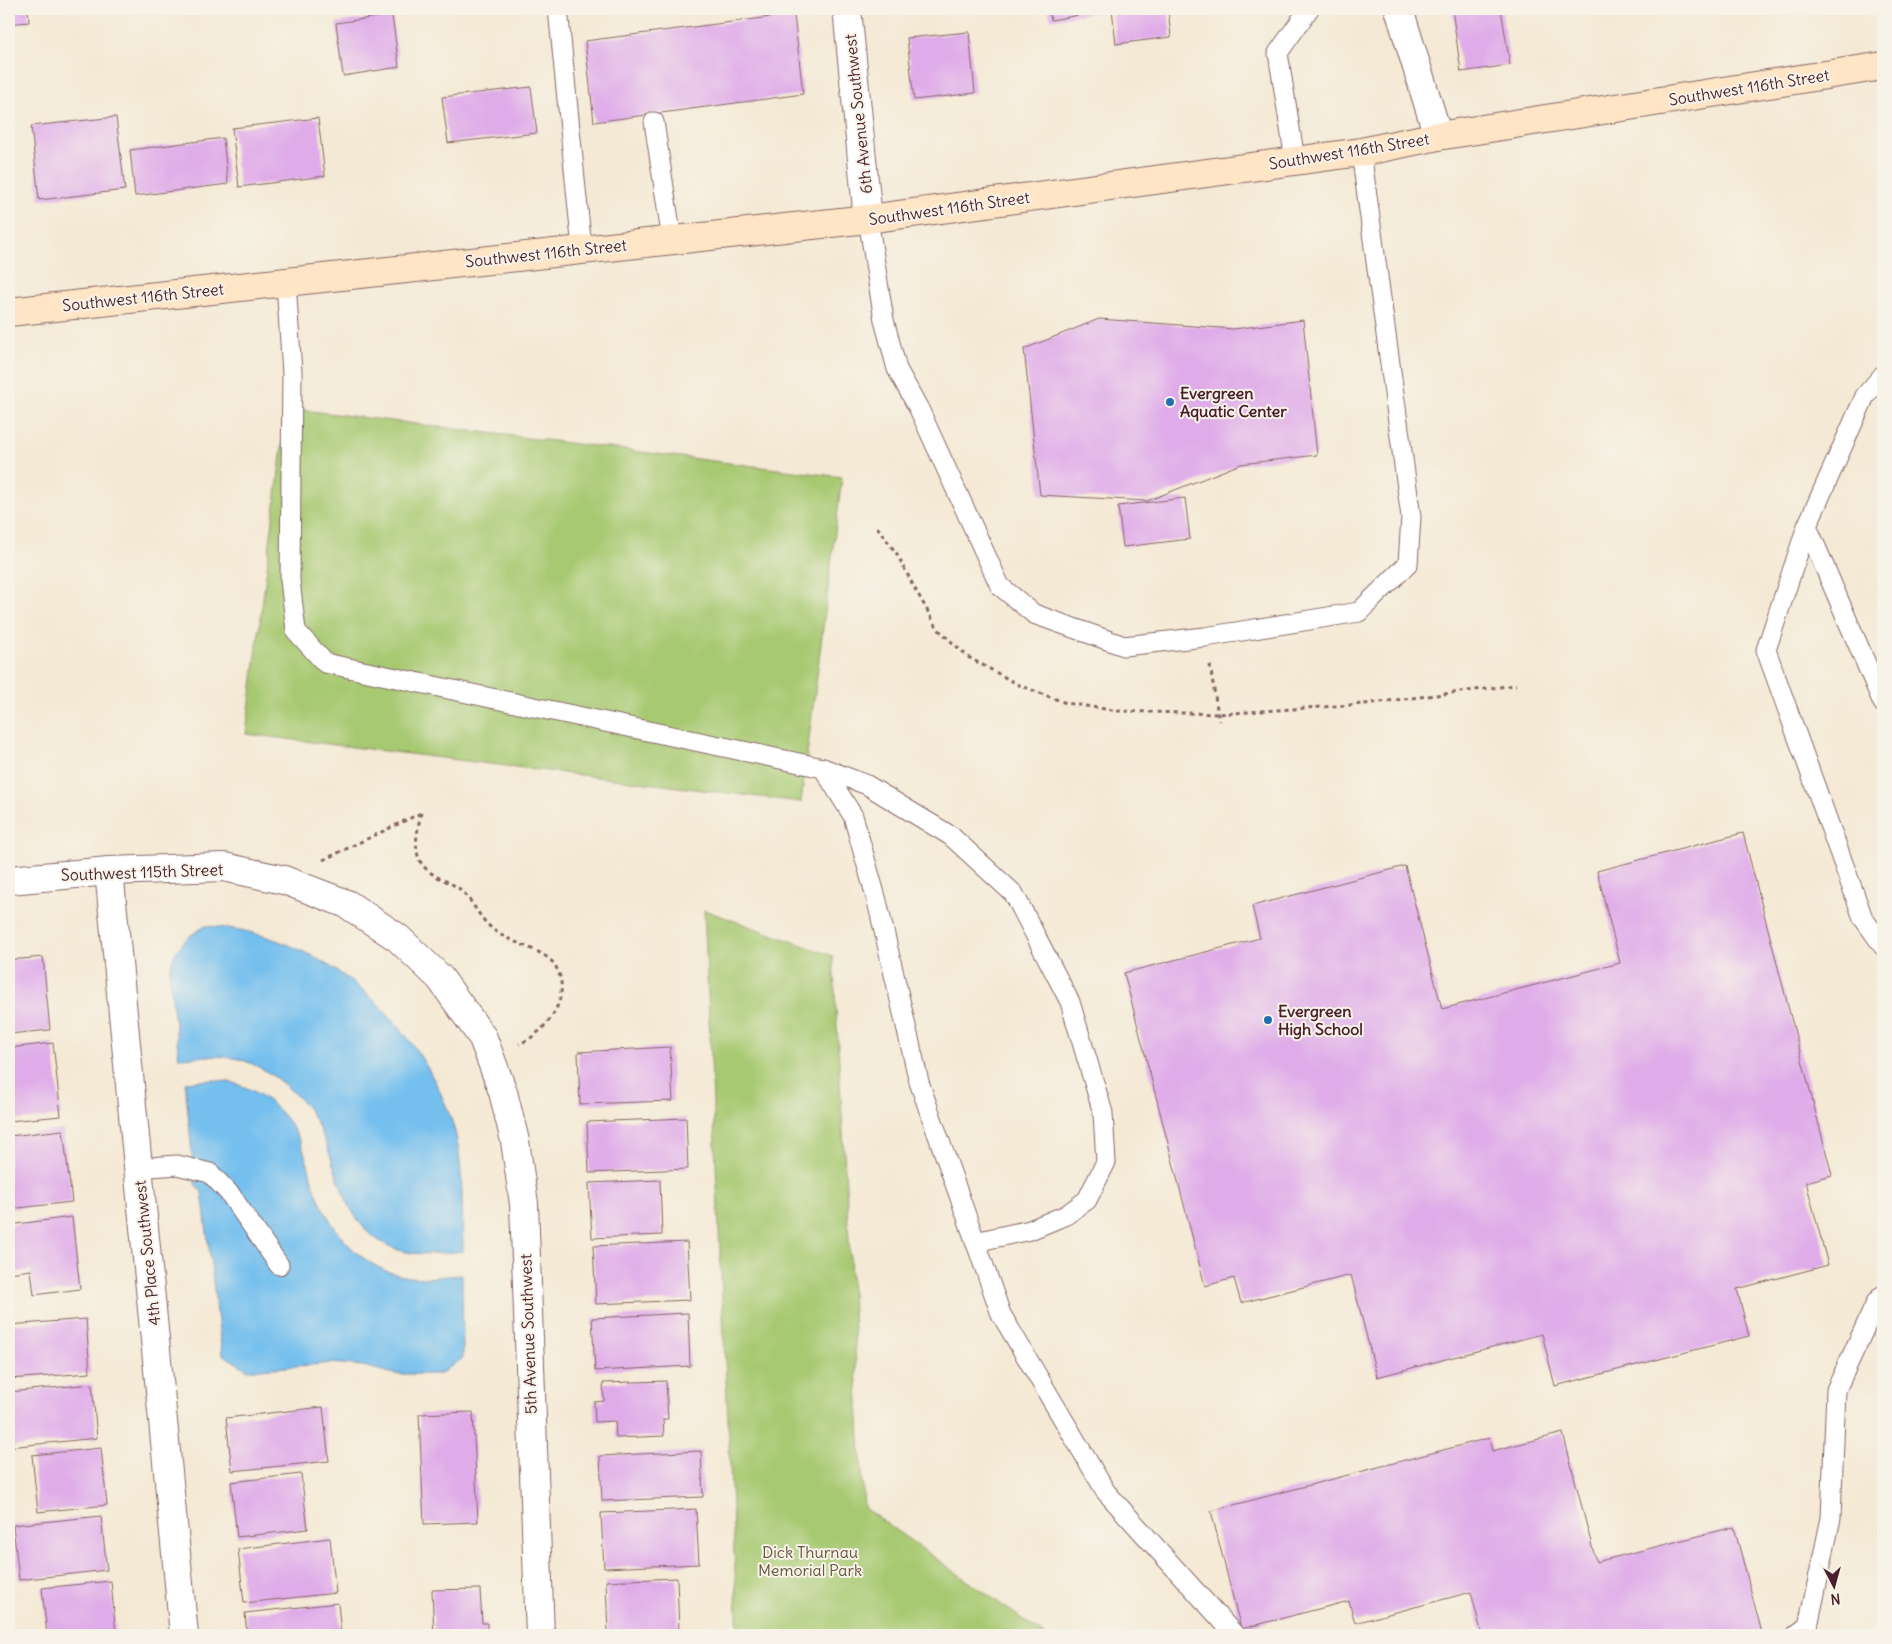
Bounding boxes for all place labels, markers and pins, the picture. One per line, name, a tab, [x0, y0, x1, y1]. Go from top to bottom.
place label: Evergreen Aquatic Center	[1180, 383, 1287, 422]
marker: Evergreen Aquatic Center	[1164, 396, 1176, 408]
place label: Evergreen High School	[1278, 1001, 1363, 1040]
marker: Evergreen High School	[1262, 1014, 1274, 1026]

